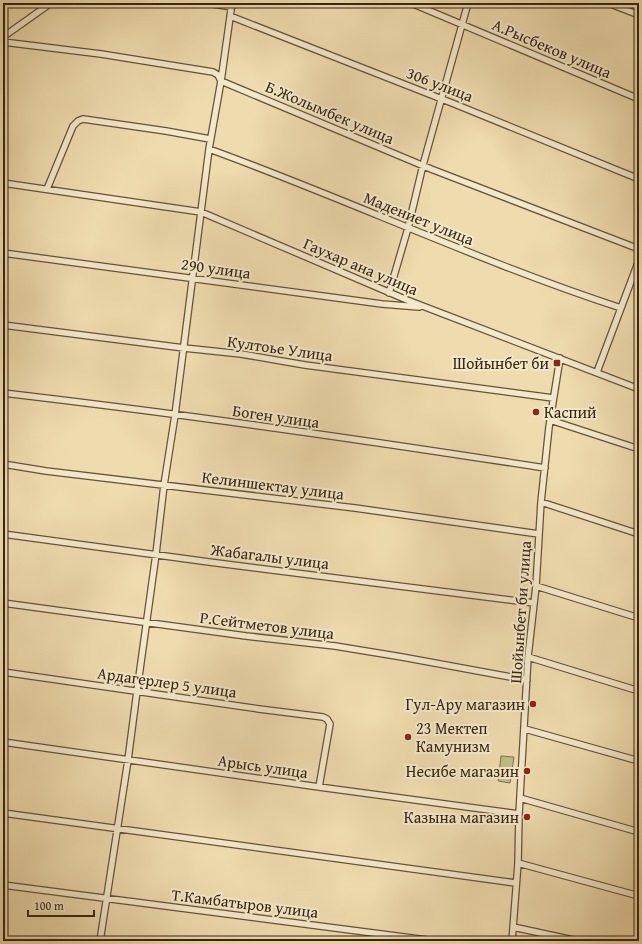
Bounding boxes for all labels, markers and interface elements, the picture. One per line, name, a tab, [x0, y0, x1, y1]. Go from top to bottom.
street label: А.Рысбеков улица	[489, 12, 616, 84]
street label: 306 улица	[403, 60, 477, 108]
street label: Б.Жолымбек улица	[262, 74, 398, 150]
street label: Мадениет улица	[360, 185, 478, 251]
street label: Гаухар ана улица	[300, 231, 423, 301]
street label: 290 улица	[180, 251, 253, 285]
street label: Култоье Улица	[226, 329, 335, 367]
place label: Шойынбет би	[453, 351, 549, 375]
marker: Шойынбет би	[552, 358, 562, 368]
street label: Боген улица	[231, 398, 321, 434]
place label: Каспий	[544, 400, 597, 424]
marker: Каспий	[531, 407, 541, 417]
street label: Келиншектау улица	[201, 464, 346, 506]
street label: Жабагалы улица	[209, 537, 331, 575]
street label: Шойынбет би улица	[503, 539, 537, 684]
street label: Р.Сейтметов улица	[198, 605, 336, 645]
street label: Ардагерлер 5 улица	[96, 660, 239, 704]
place label: Гул-Ару магазин	[406, 692, 525, 716]
marker: Гул-Ару магазин	[528, 699, 538, 709]
place label: 23 Мектеп Камунизм	[416, 716, 490, 758]
marker: 23 Мектеп Камунизм	[403, 732, 413, 742]
street label: Арысь улица	[216, 748, 310, 784]
place label: Несибе магазин	[406, 759, 519, 783]
marker: Несибе магазин	[522, 766, 532, 776]
place label: Казына магазин	[404, 805, 519, 829]
marker: Казына магазин	[522, 812, 532, 822]
street label: Т.Камбатыров улица	[170, 882, 320, 924]
scale bar	[28, 892, 94, 918]
text: 100 m	[34, 897, 64, 914]

